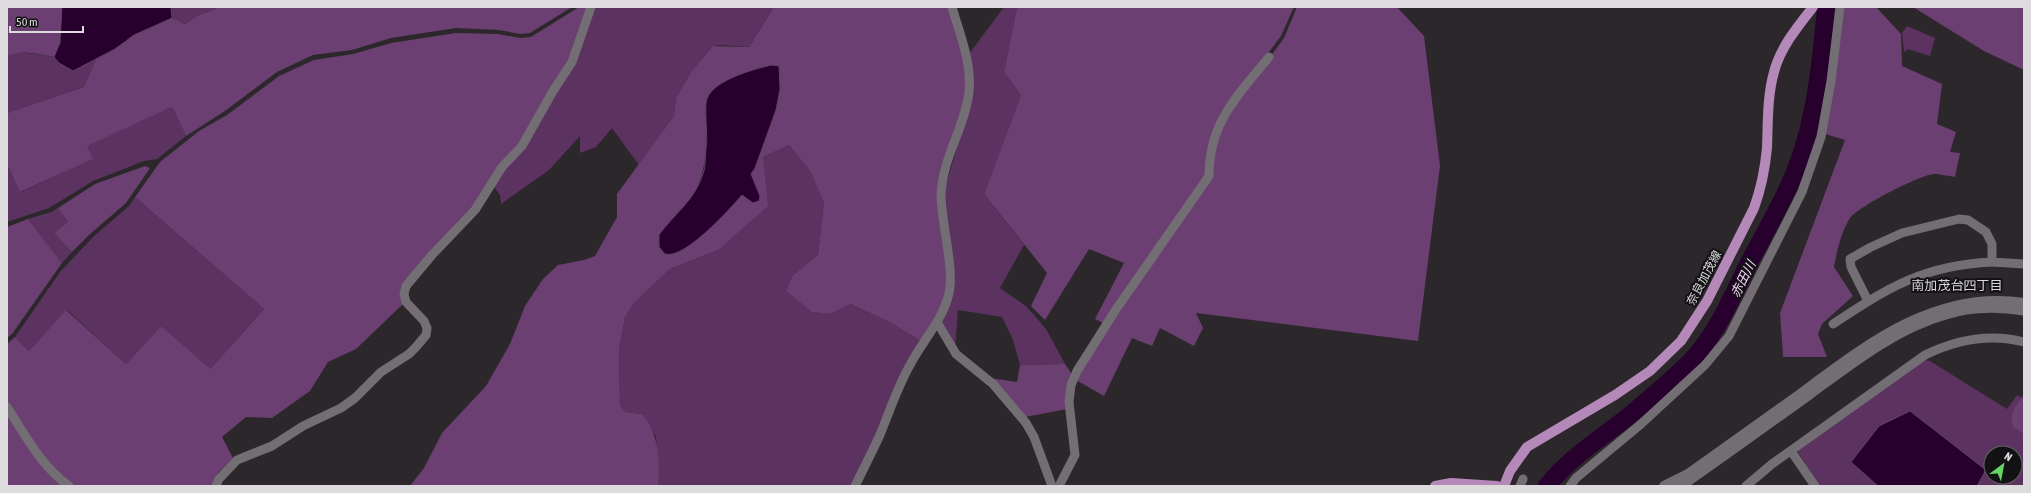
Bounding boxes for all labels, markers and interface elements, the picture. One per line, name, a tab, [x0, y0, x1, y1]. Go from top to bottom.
scale bar	[10, 8, 83, 34]
text: 50 m	[16, 15, 38, 29]
street label: 奈良加茂線	[1684, 248, 1724, 308]
water label: 赤田川	[1727, 256, 1759, 300]
district label: 南加茂台四丁目	[1911, 278, 2003, 293]
north arrow	[1983, 445, 2023, 485]
text: N	[2002, 450, 2014, 463]

